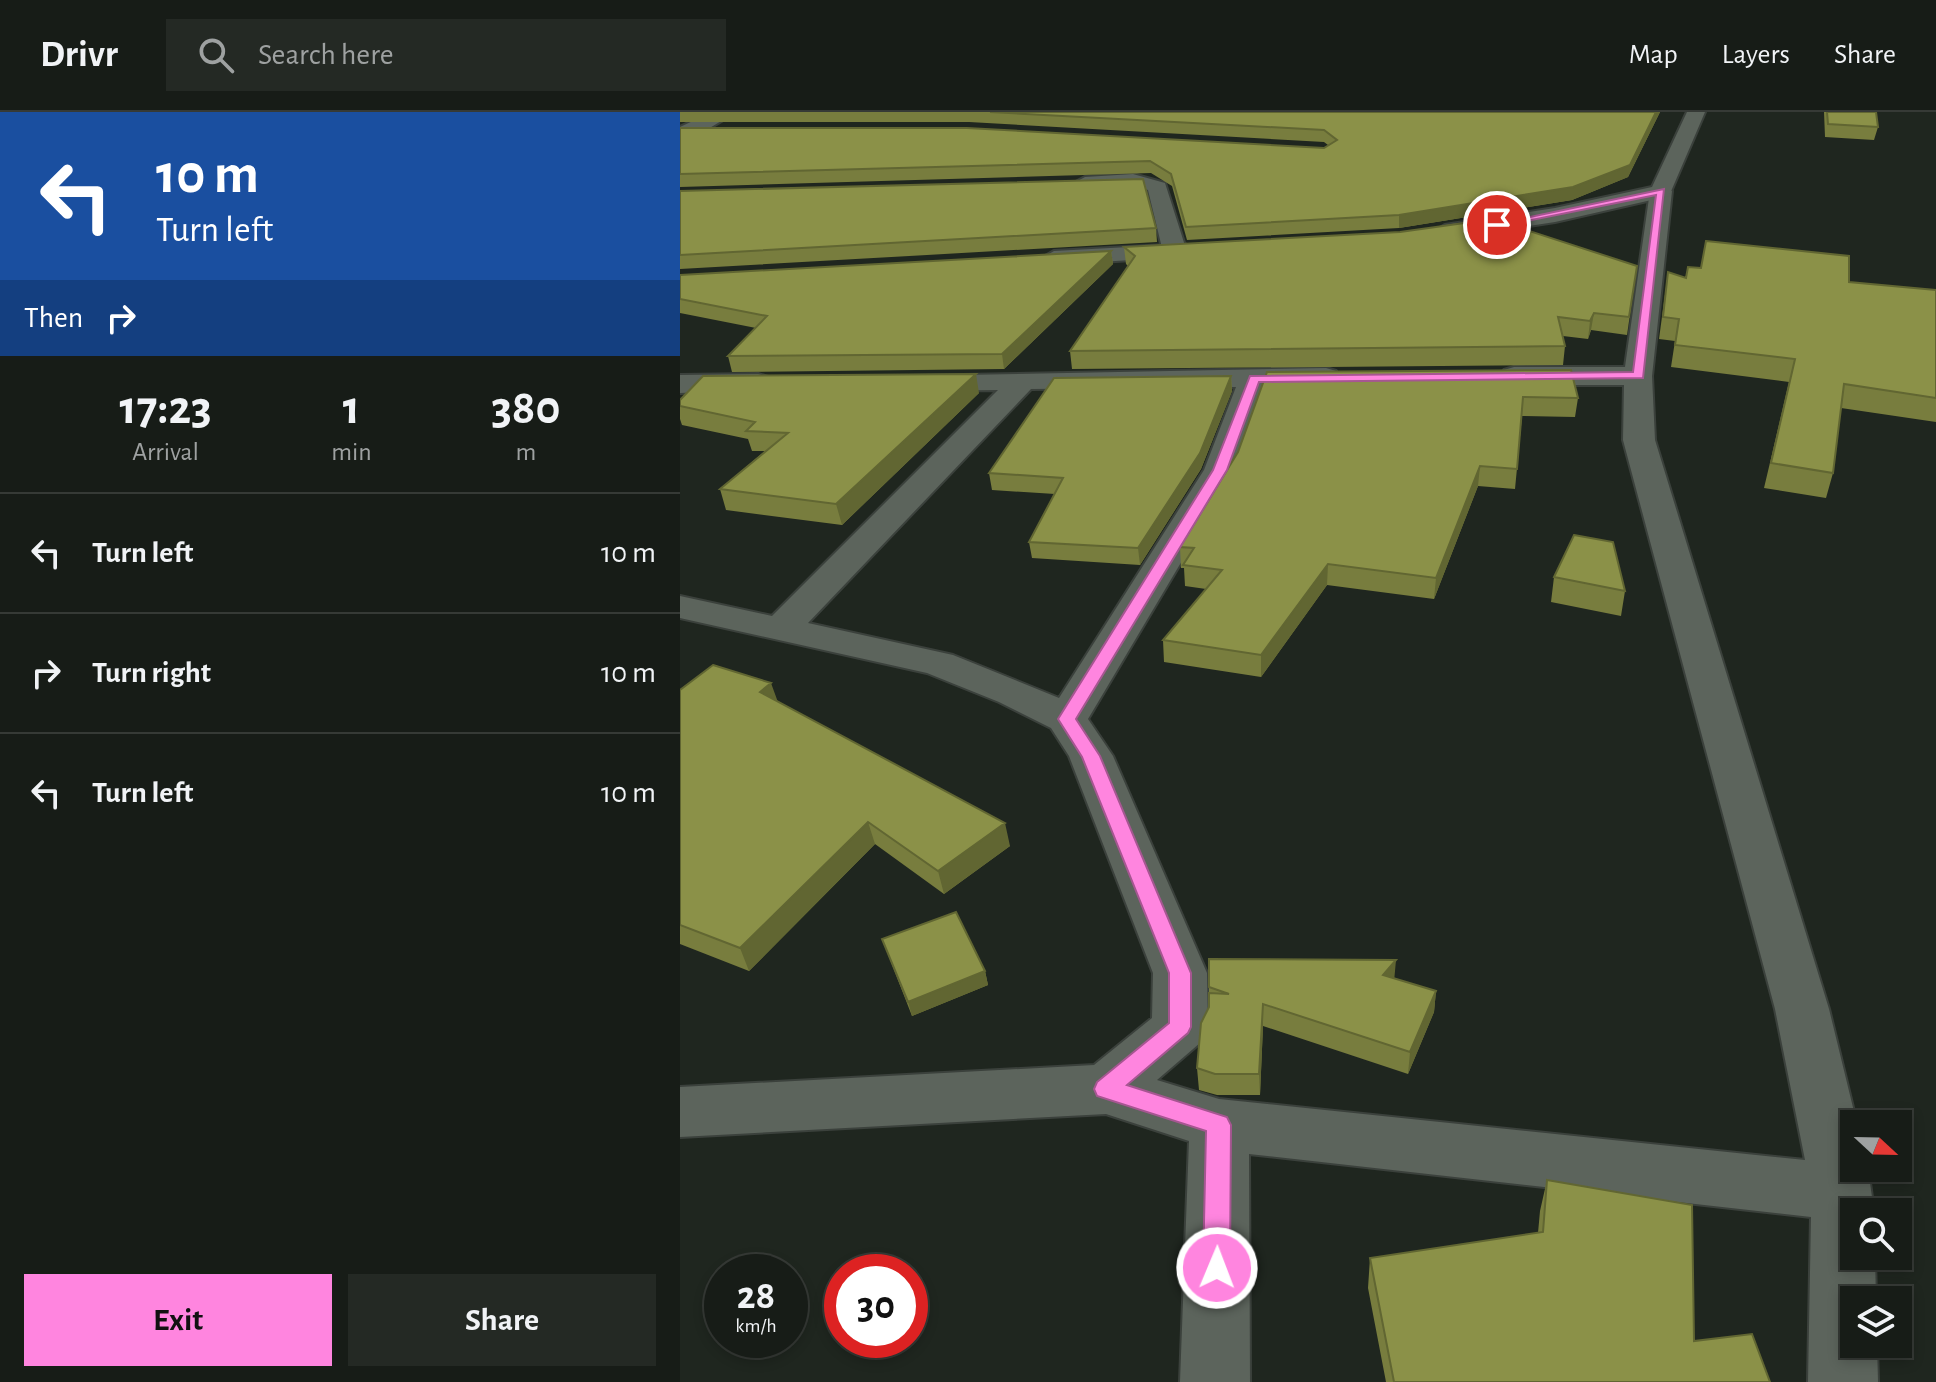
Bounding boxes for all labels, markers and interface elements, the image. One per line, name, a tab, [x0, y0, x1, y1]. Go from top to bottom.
search box	[166, 19, 726, 91]
icon: search	[194, 33, 238, 77]
text: Drivr	[40, 36, 118, 74]
text: Search here	[258, 40, 394, 70]
text: Map	[1629, 41, 1678, 69]
text: Layers	[1722, 41, 1790, 69]
text: Share	[1834, 41, 1896, 69]
icon: left	[24, 144, 128, 248]
text: 10 m	[156, 147, 259, 203]
pin	[1463, 191, 1531, 259]
icon: arrive	[1475, 203, 1519, 247]
text: Turn left	[156, 212, 273, 248]
icon: right	[99, 296, 143, 340]
text: Then	[24, 303, 83, 333]
text: 17:23	[119, 385, 212, 433]
text: 1	[343, 385, 360, 433]
text: 380	[491, 385, 561, 433]
text: Arrival	[132, 439, 199, 465]
text: min	[331, 439, 372, 465]
text: m	[515, 439, 536, 465]
icon: left	[24, 531, 68, 575]
text: Turn left	[92, 538, 193, 568]
text: 10 m	[601, 538, 656, 568]
icon: right	[24, 651, 68, 695]
text: Turn right	[92, 658, 211, 688]
text: 10 m	[601, 658, 656, 688]
icon: left	[24, 771, 68, 815]
text: Turn left	[92, 778, 193, 808]
text: 10 m	[601, 778, 656, 808]
north arrow	[1840, 1110, 1912, 1182]
map controls	[1840, 1110, 1912, 1358]
button: search	[1840, 1198, 1912, 1270]
position arrow	[1175, 1226, 1259, 1310]
speed limit sign: 30	[824, 1254, 928, 1358]
button: Exit	[24, 1274, 332, 1366]
button: Share	[348, 1274, 656, 1366]
text: 28	[737, 1276, 775, 1316]
button: layers	[1840, 1286, 1912, 1358]
text: km/h	[735, 1316, 777, 1336]

